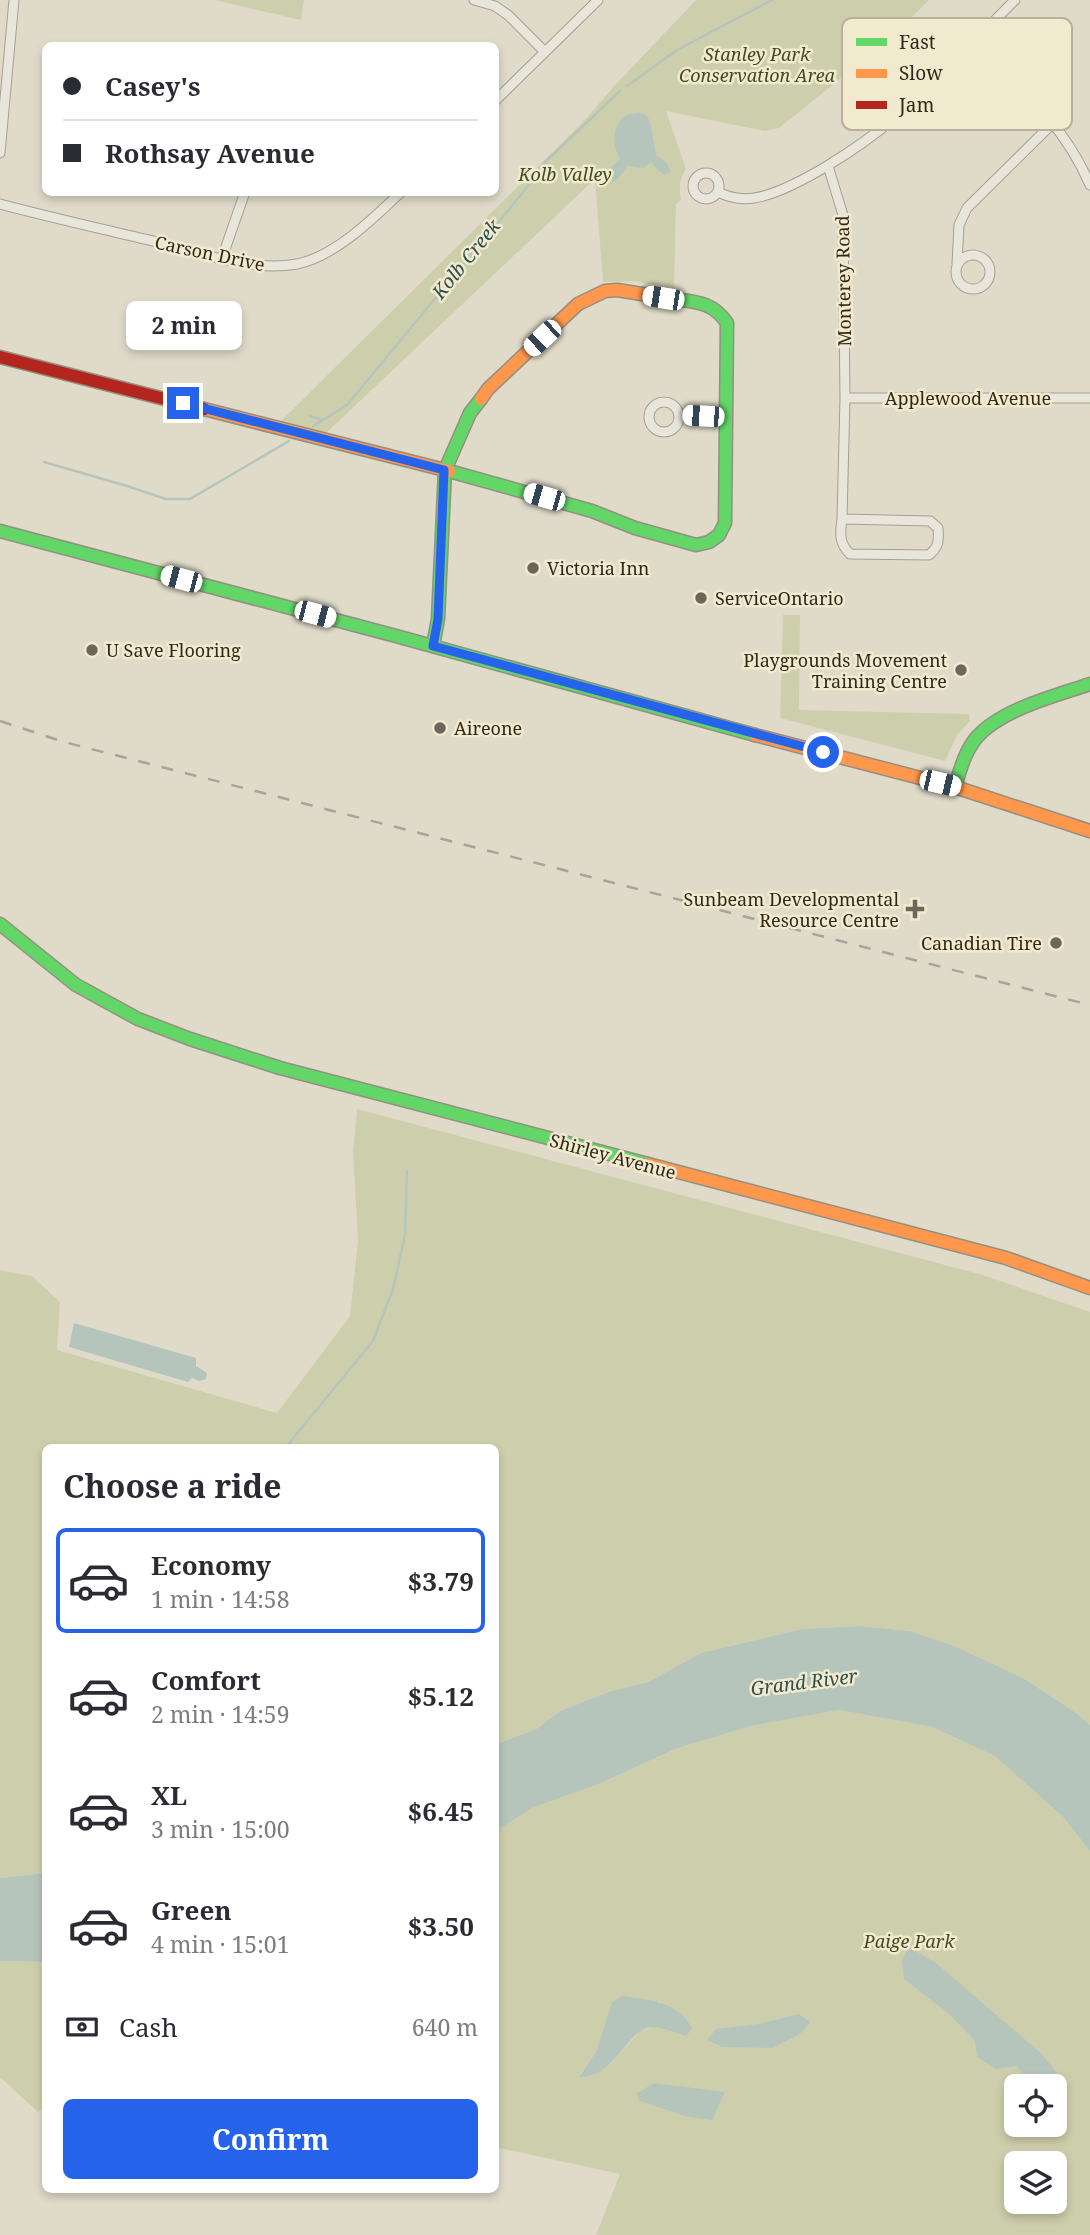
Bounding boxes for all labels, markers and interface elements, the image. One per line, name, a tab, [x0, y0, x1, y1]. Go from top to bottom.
legend	[842, 18, 1072, 130]
text: Fast	[899, 29, 936, 55]
park label: Stanley Park Conservation Area	[679, 42, 836, 87]
text: Slow	[899, 60, 943, 86]
text: Casey's	[105, 68, 200, 104]
text: Jam	[898, 92, 934, 118]
text: Rothsay Avenue	[105, 135, 315, 171]
park label: Kolb Valley	[517, 162, 612, 186]
water label: Kolb Creek	[425, 213, 507, 305]
street label: Monterey Road	[830, 215, 856, 347]
street label: Carson Drive	[153, 230, 267, 276]
car	[641, 284, 686, 312]
callout: 2 min	[125, 302, 241, 350]
text: 2 min	[151, 309, 217, 341]
car	[520, 316, 565, 360]
street label: Applewood Avenue	[885, 386, 1051, 410]
route end	[167, 387, 199, 419]
car	[682, 404, 725, 428]
car	[521, 481, 568, 513]
place label: Victoria Inn	[547, 556, 650, 580]
marker: Victoria Inn	[525, 560, 541, 576]
car	[158, 563, 205, 595]
place label: ServiceOntario	[715, 586, 844, 610]
marker: ServiceOntario	[693, 590, 709, 606]
car	[292, 598, 339, 630]
place label: U Save Flooring	[106, 638, 241, 662]
marker: U Save Flooring	[84, 642, 100, 658]
place label: Playgrounds Movement Training Centre	[743, 648, 947, 693]
marker: Playgrounds Movement Training Centre	[953, 662, 969, 678]
place label: Aireone	[454, 716, 522, 740]
marker: Aireone	[432, 720, 448, 736]
route start	[807, 736, 839, 768]
car	[918, 768, 963, 798]
place label: Sunbeam Developmental Resource Centre	[684, 887, 899, 932]
marker: Sunbeam Developmental Resource Centre	[905, 899, 925, 919]
place label: Canadian Tire	[921, 931, 1042, 955]
marker: Canadian Tire	[1048, 935, 1064, 951]
street label: Shirley Avenue	[547, 1128, 679, 1184]
text: Choose a ride	[63, 1464, 282, 1507]
text: Economy	[151, 1547, 271, 1583]
icon: car	[67, 1549, 130, 1612]
text: $3.79	[408, 1563, 474, 1599]
text: 1 min · 14:58	[151, 1583, 289, 1615]
text: Comfort	[151, 1662, 261, 1698]
water label: Grand River	[749, 1663, 859, 1701]
icon: car	[67, 1664, 130, 1727]
text: $5.12	[408, 1678, 474, 1714]
text: 2 min · 14:59	[151, 1698, 289, 1730]
text: XL	[151, 1777, 187, 1813]
icon: car	[67, 1779, 130, 1842]
text: $6.45	[408, 1793, 474, 1829]
text: 3 min · 15:00	[151, 1813, 289, 1845]
text: Green	[151, 1892, 232, 1928]
icon: car	[67, 1894, 130, 1957]
text: $3.50	[408, 1908, 474, 1944]
text: 4 min · 15:01	[151, 1928, 289, 1960]
park label: Paige Park	[863, 1929, 955, 1953]
icon: cash	[63, 2008, 101, 2046]
text: Cash	[119, 2009, 178, 2045]
text: 640 m	[412, 2011, 478, 2043]
map controls	[1004, 2074, 1067, 2214]
button: locate	[1004, 2074, 1067, 2137]
button: Confirm	[63, 2099, 478, 2179]
button: layers	[1004, 2151, 1067, 2214]

